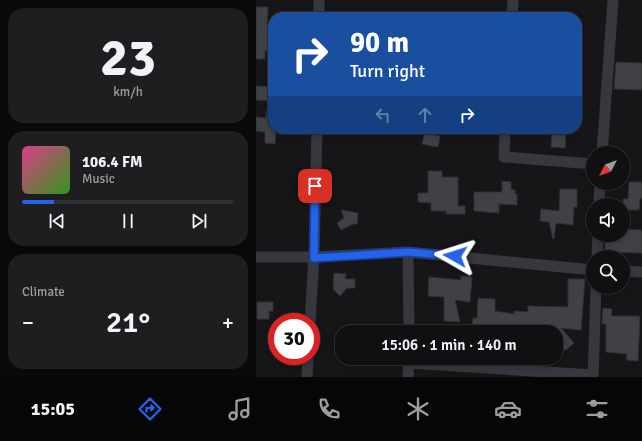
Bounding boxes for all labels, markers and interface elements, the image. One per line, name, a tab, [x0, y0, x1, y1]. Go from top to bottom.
text: 23	[100, 26, 156, 90]
text: 90 m	[350, 26, 409, 60]
icon: right	[284, 28, 336, 80]
text: Turn right	[350, 60, 425, 82]
text: km/h	[113, 84, 143, 100]
icon: left	[372, 104, 394, 126]
icon: ahead	[414, 104, 436, 126]
icon: right	[456, 104, 478, 126]
north arrow	[586, 146, 630, 190]
map controls	[586, 146, 630, 294]
text: 106.4 FM	[82, 153, 143, 171]
pin	[298, 169, 332, 203]
text: Music	[82, 171, 115, 187]
icon: arrive	[304, 175, 326, 197]
button: sound	[586, 198, 630, 242]
icon: previous	[46, 210, 68, 232]
icon: pause	[117, 210, 139, 232]
icon: next	[188, 210, 210, 232]
position arrow	[434, 235, 476, 277]
button: search	[586, 250, 630, 294]
text: Climate	[22, 284, 65, 300]
text: 21°	[106, 304, 150, 341]
text: −	[22, 309, 34, 336]
text: +	[222, 309, 234, 336]
speed limit sign: 30	[268, 313, 320, 365]
text: 15:06 · 1 min · 140 m	[382, 336, 516, 354]
icon: directions	[136, 395, 164, 423]
icon: music	[226, 395, 254, 423]
icon: phone	[315, 395, 343, 423]
icon: climate	[404, 395, 432, 423]
icon: car	[494, 395, 522, 423]
icon: filters	[583, 395, 611, 423]
text: 15:05	[31, 398, 75, 420]

